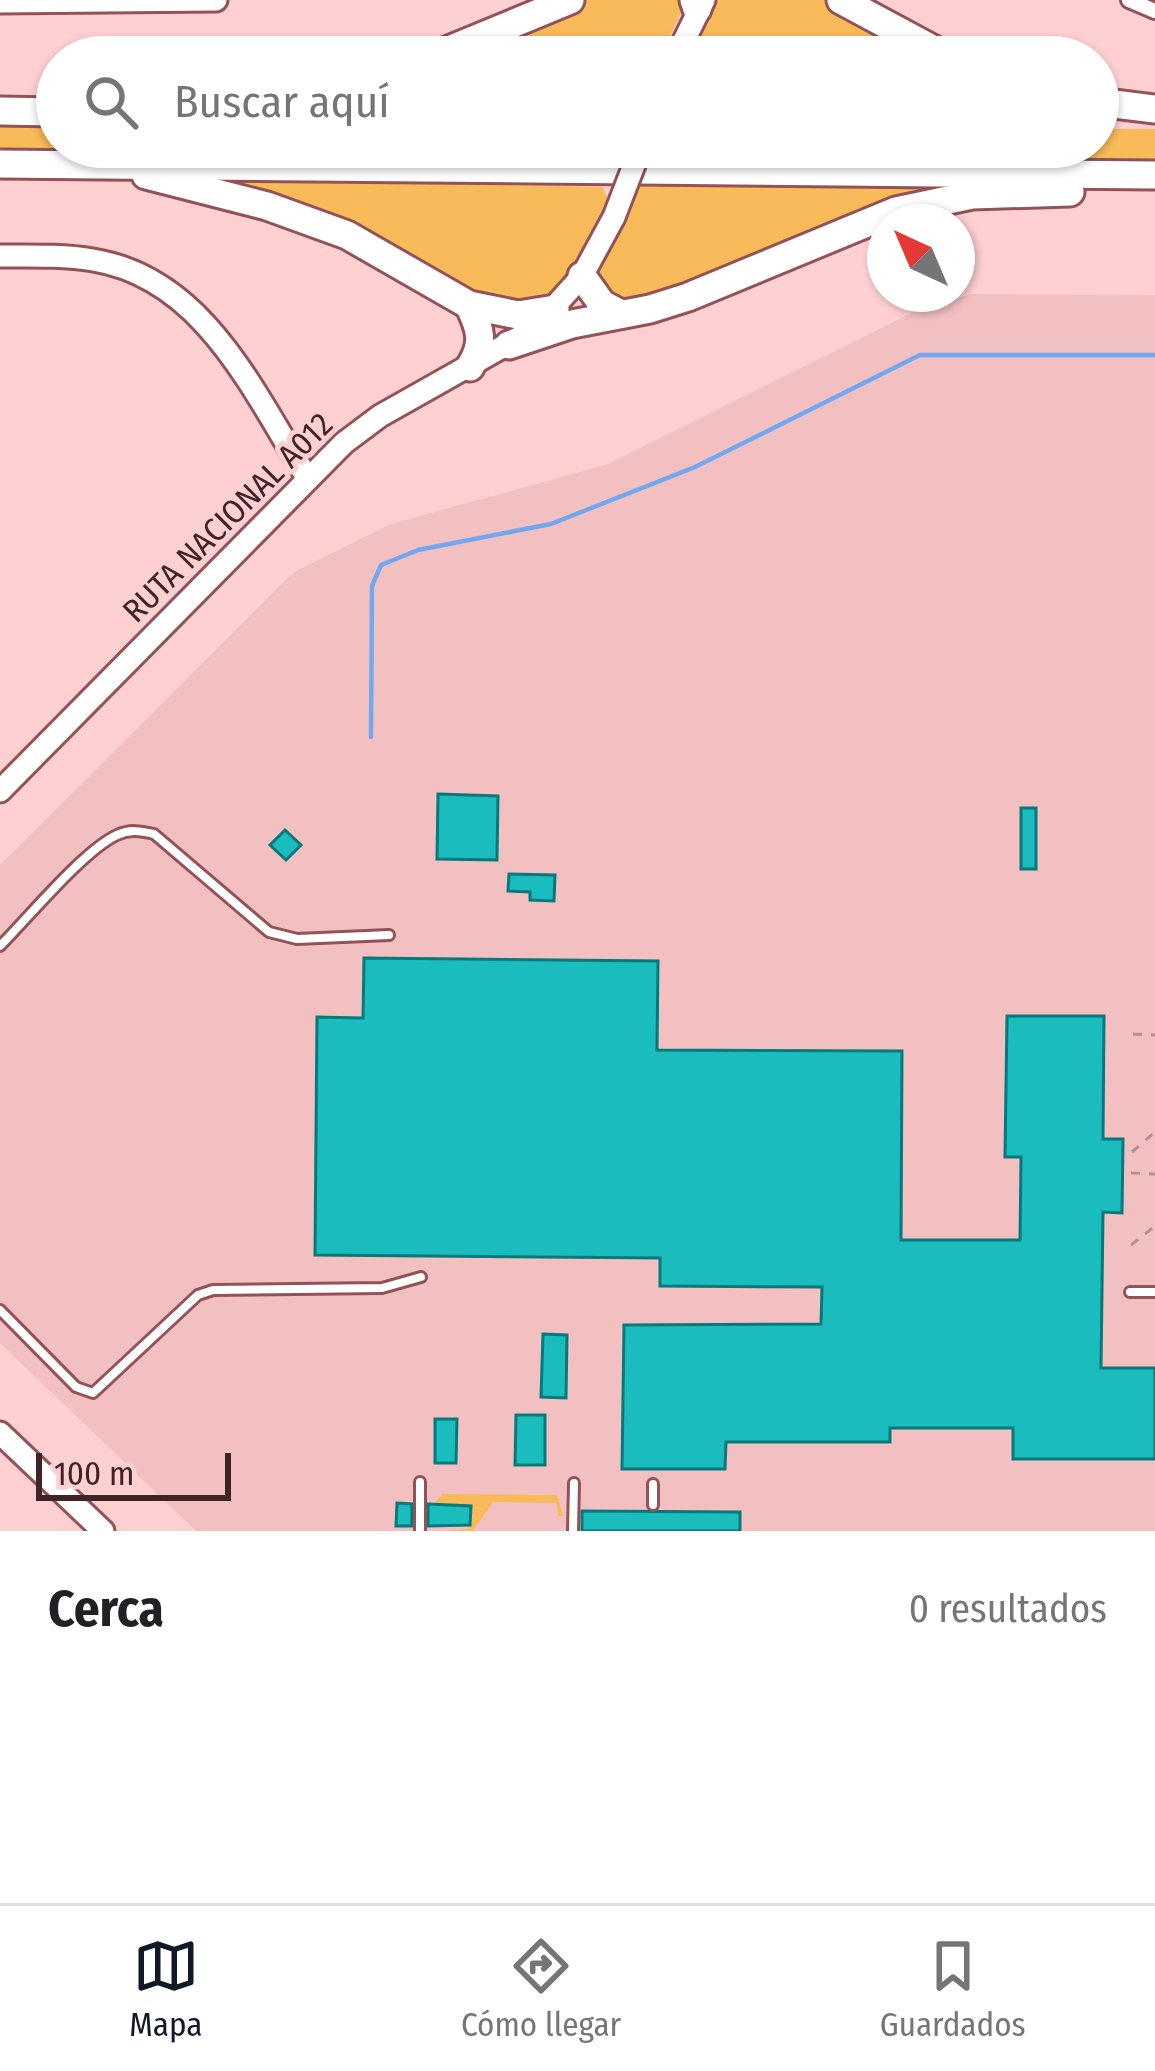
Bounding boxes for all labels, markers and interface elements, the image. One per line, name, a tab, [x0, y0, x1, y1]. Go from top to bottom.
search box	[36, 36, 1119, 168]
icon: search	[78, 69, 144, 135]
text: Buscar aquí	[174, 75, 390, 129]
north arrow	[867, 204, 975, 312]
street label: RUTA NACIONAL A012	[115, 405, 341, 631]
scale bar	[36, 1447, 231, 1500]
text: 100 m	[54, 1454, 134, 1494]
text: Cerca	[48, 1578, 164, 1640]
text: 0 resultados	[909, 1586, 1107, 1632]
tab: Mapa	[129, 1933, 202, 2045]
tab: Cómo llegar	[461, 1933, 621, 2045]
tab: Guardados	[880, 1933, 1026, 2045]

